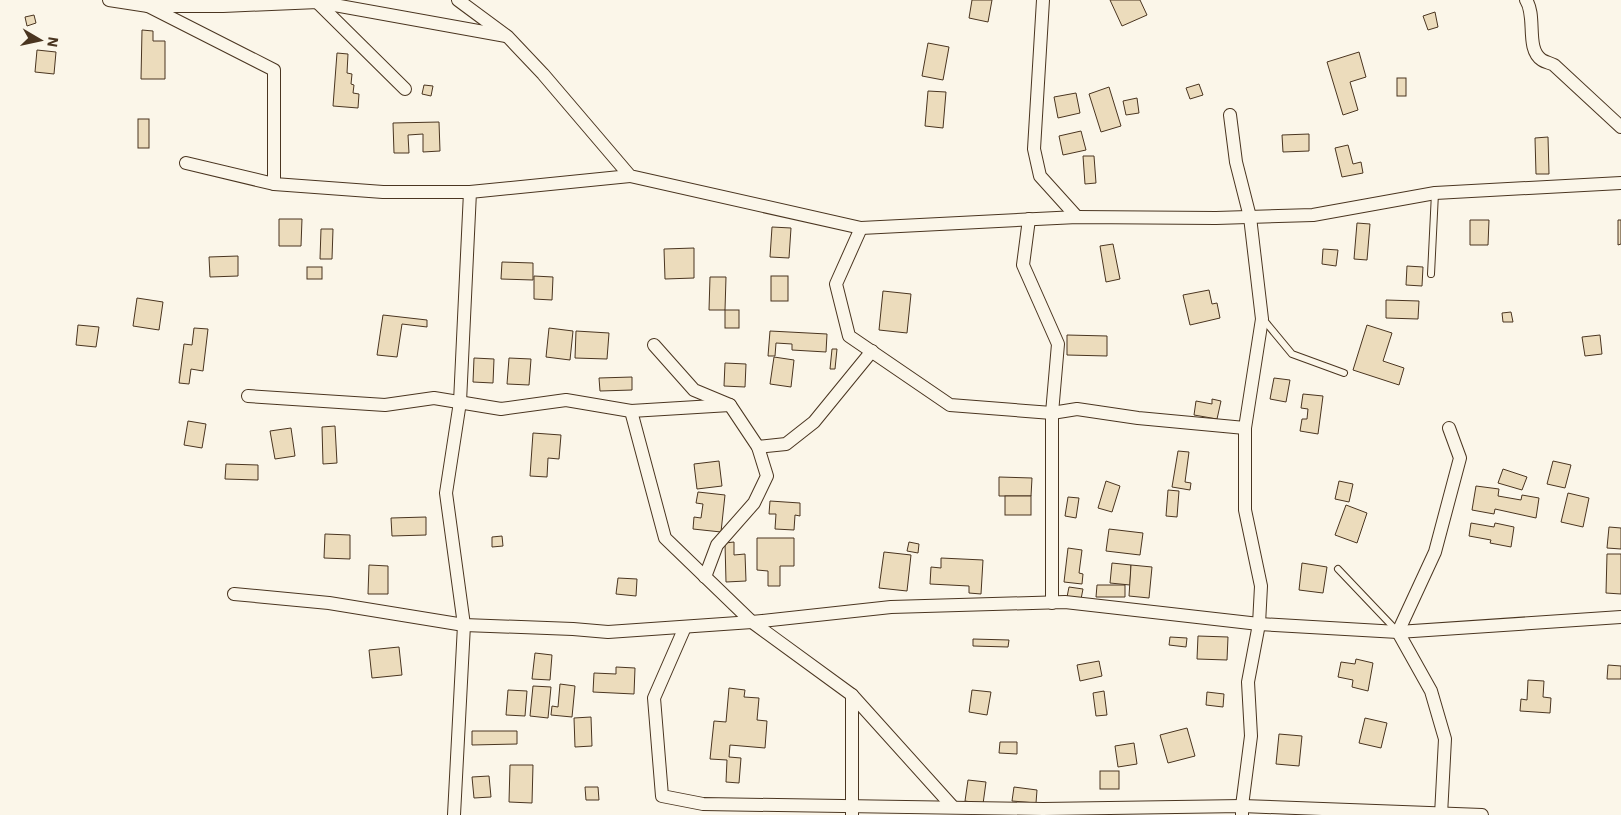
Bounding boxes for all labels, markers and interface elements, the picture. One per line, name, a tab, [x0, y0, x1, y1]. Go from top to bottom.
north arrow	[15, 15, 65, 65]
text: N	[43, 36, 63, 48]

